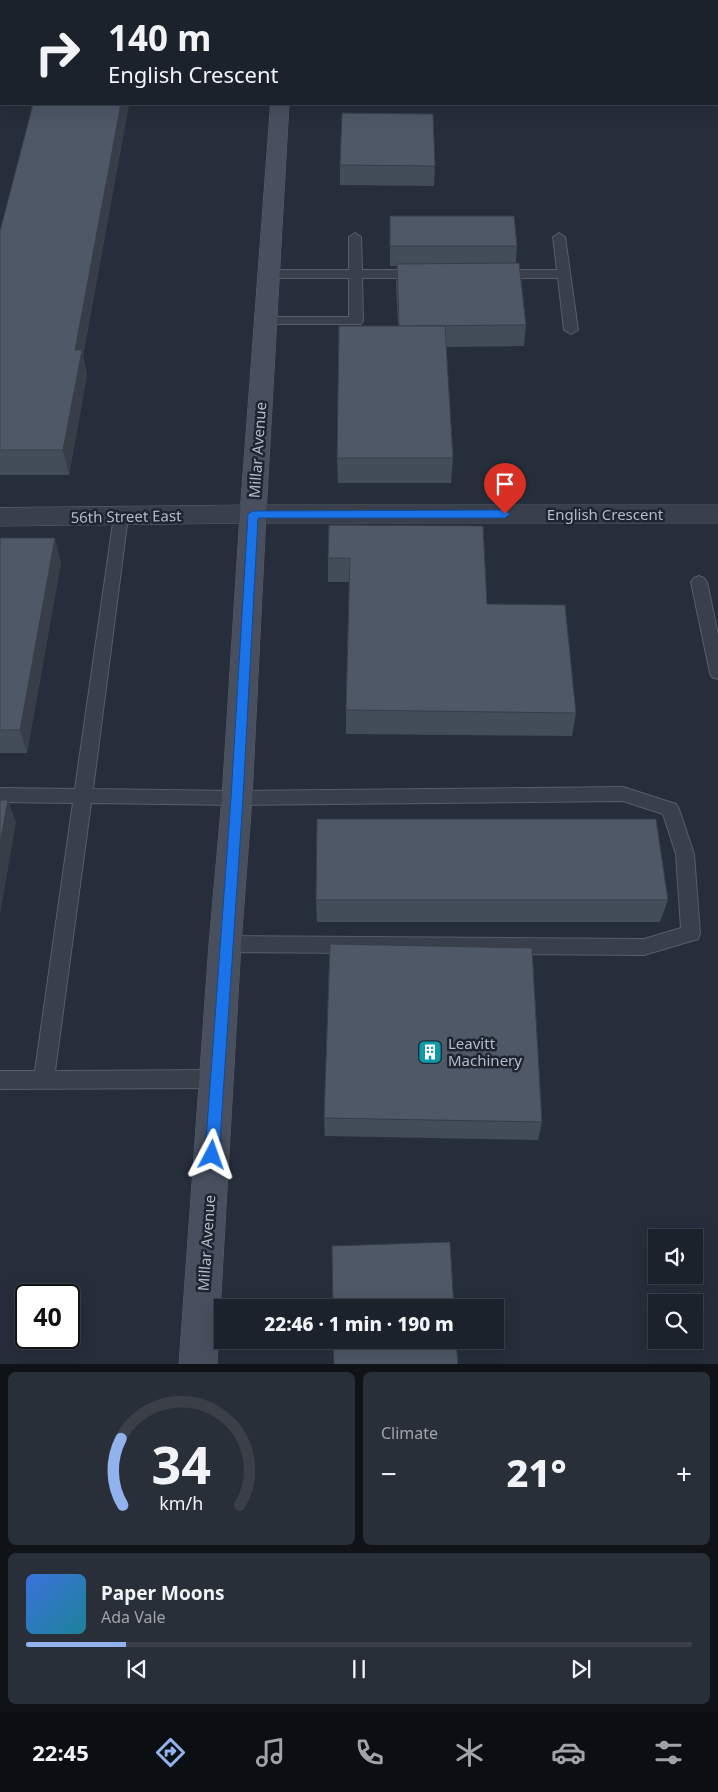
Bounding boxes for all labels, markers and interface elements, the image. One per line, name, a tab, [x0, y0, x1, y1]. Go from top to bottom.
text: 140 m	[108, 14, 211, 61]
icon: right	[25, 20, 90, 85]
text: English Crescent	[108, 59, 279, 89]
street label: Millar Avenue	[244, 401, 270, 499]
pin	[484, 463, 526, 514]
icon: arrive	[491, 470, 519, 498]
street label: English Crescent	[547, 504, 664, 524]
street label: 56th Street East	[70, 505, 182, 527]
place label: Leavitt Machinery	[448, 1033, 522, 1070]
building icon: Leavitt Machinery	[417, 1039, 443, 1065]
position arrow	[185, 1128, 237, 1180]
street label: Millar Avenue	[193, 1194, 219, 1292]
map controls	[648, 1229, 703, 1349]
button: sound	[648, 1229, 703, 1284]
speed limit sign: 40	[15, 1284, 80, 1349]
button: search	[648, 1294, 703, 1349]
text: 22:46 · 1 min · 190 m	[264, 1311, 454, 1337]
text: Climate	[381, 1422, 438, 1444]
text: 34	[152, 1428, 211, 1499]
text: 21°	[506, 1446, 567, 1498]
text: −	[381, 1454, 397, 1492]
text: +	[676, 1454, 692, 1492]
text: km/h	[160, 1491, 203, 1515]
text: Paper Moons	[101, 1580, 225, 1606]
text: Ada Vale	[101, 1606, 166, 1628]
icon: previous	[123, 1655, 151, 1683]
icon: pause	[345, 1655, 373, 1683]
icon: next	[567, 1655, 595, 1683]
icon: directions	[153, 1735, 188, 1770]
icon: music	[253, 1735, 288, 1770]
icon: phone	[352, 1735, 387, 1770]
icon: climate	[452, 1735, 487, 1770]
icon: car	[551, 1735, 586, 1770]
icon: filters	[651, 1735, 686, 1770]
text: 22:45	[32, 1737, 89, 1767]

